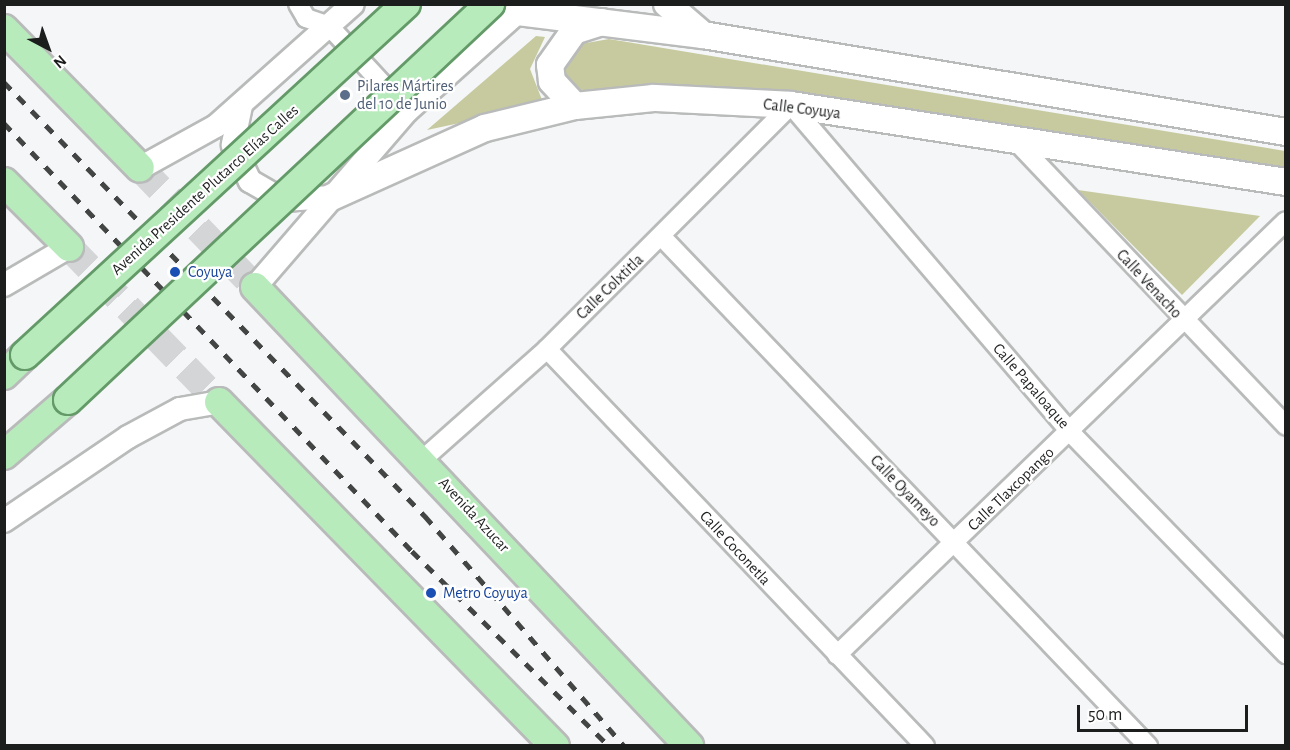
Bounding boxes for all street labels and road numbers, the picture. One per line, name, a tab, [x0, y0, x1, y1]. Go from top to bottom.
street label: Calle Coyuya	[762, 95, 842, 123]
street label: Avenida Presidente Plutarco Elías Calles	[107, 101, 303, 279]
street label: Calle Venacho	[1112, 246, 1186, 322]
street label: Calle Colxtitla	[572, 250, 648, 324]
street label: Calle Papaloaque	[989, 339, 1073, 433]
street label: Calle Tlaxcopango	[964, 443, 1058, 535]
street label: Calle Oyameyo	[866, 451, 944, 531]
street label: Avenida Azucar	[434, 473, 514, 557]
street label: Calle Coconetla	[695, 507, 775, 589]

